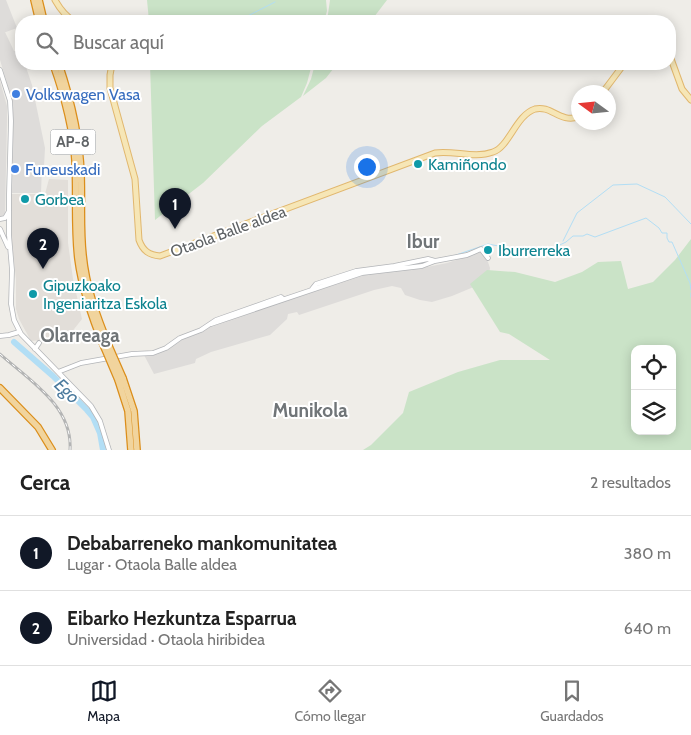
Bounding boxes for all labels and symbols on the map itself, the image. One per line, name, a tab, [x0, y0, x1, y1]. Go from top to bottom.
place label: Volkswagen Vasa	[26, 85, 141, 104]
north arrow	[571, 85, 616, 130]
marker: Volkswagen Vasa	[10, 88, 22, 100]
road number: AP-8	[50, 130, 96, 154]
your location	[354, 154, 380, 180]
place label: Kamiñondo	[428, 155, 507, 174]
marker: Kamiñondo	[412, 158, 424, 170]
place label: Funeuskadi	[25, 160, 100, 179]
marker: Funeuskadi	[9, 163, 21, 175]
pin: 1	[159, 188, 191, 229]
place label: Gorbea	[35, 190, 85, 209]
marker: Gorbea	[19, 193, 31, 205]
street label: Otaola Balle aldea	[168, 202, 289, 261]
pin: 2	[27, 228, 59, 269]
district label: Ibur	[407, 230, 440, 253]
place label: Iburrerreka	[498, 241, 570, 260]
marker: Iburrerreka	[482, 244, 494, 256]
place label: Gipuzkoako Ingeniaritza Eskola	[43, 276, 168, 313]
marker: Gipuzkoako Ingeniaritza Eskola	[27, 288, 39, 300]
district label: Olarreaga	[40, 324, 120, 347]
water label: Ego	[50, 374, 84, 408]
district label: Munikola	[272, 399, 348, 422]

